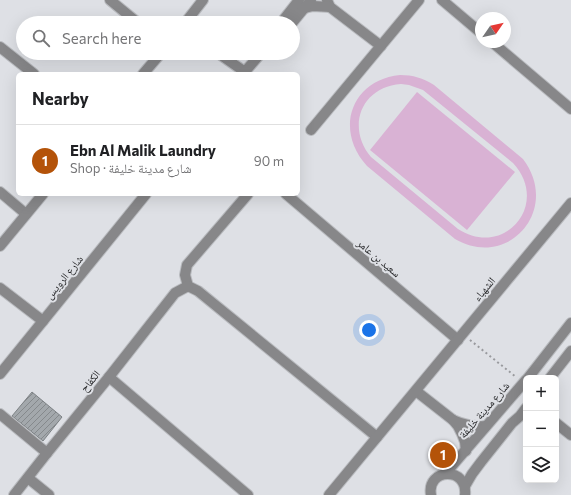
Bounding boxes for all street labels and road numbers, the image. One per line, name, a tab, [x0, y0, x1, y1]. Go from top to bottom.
street label: سعيد بن عامر	[354, 235, 404, 280]
street label: شارع الرويس	[42, 252, 86, 302]
street label: الشهباء	[470, 274, 498, 304]
street label: الكفاح	[77, 367, 103, 395]
street label: شارع مدينة خليفة	[456, 379, 512, 441]

